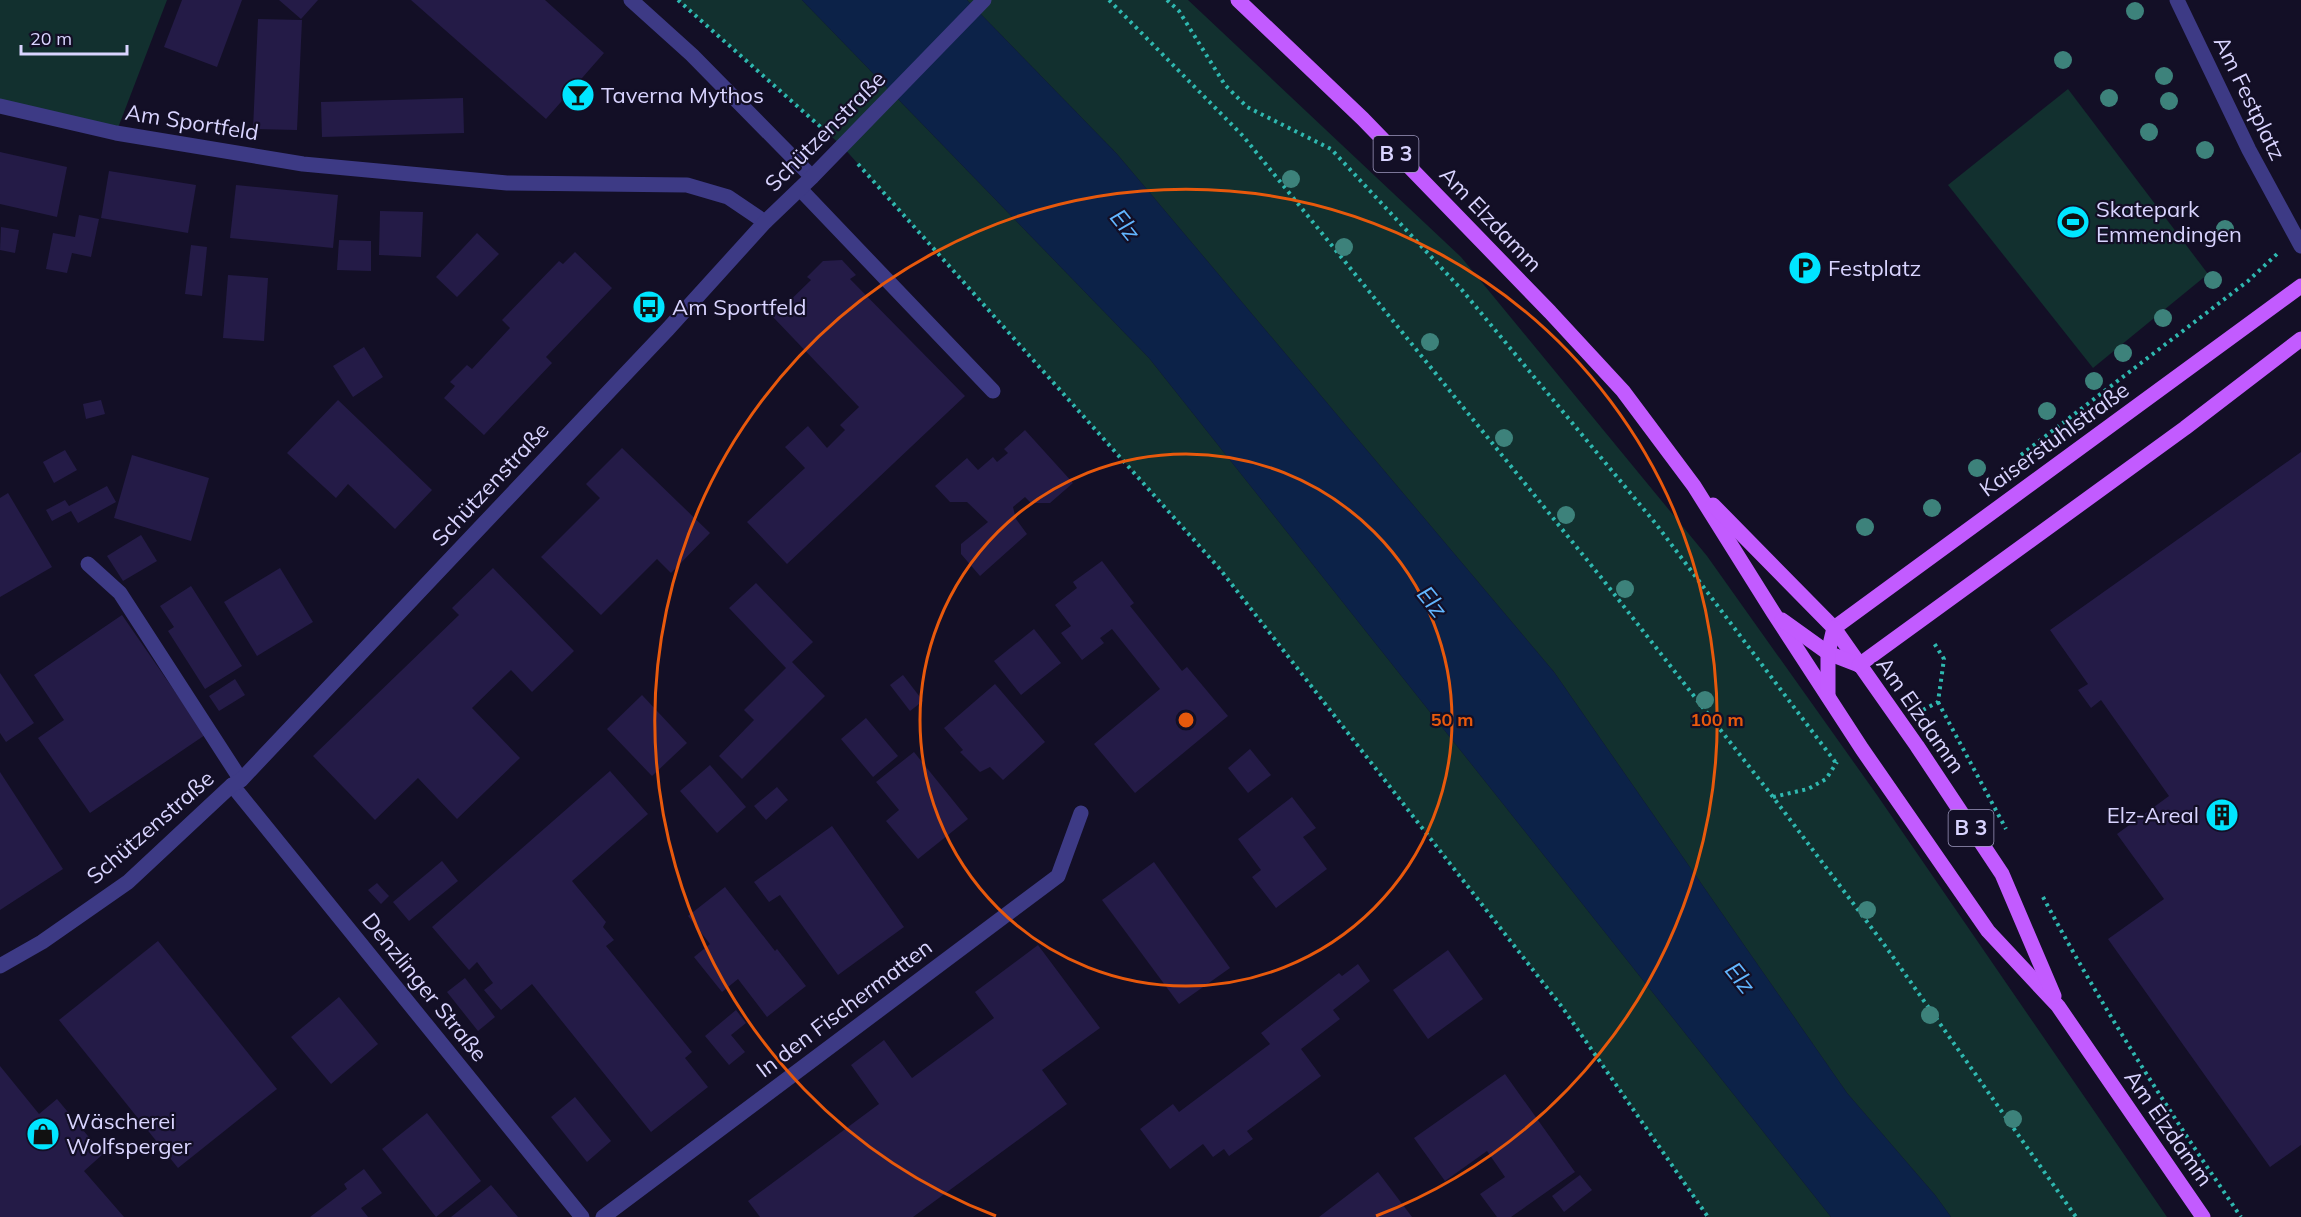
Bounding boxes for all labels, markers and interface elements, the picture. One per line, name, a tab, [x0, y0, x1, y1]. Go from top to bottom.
scale bar	[21, 18, 128, 56]
text: 20 m	[30, 27, 72, 50]
street label: Am Festplatz	[2208, 31, 2292, 165]
street label: Schützenstraße	[759, 65, 891, 197]
bar icon: Taverna Mythos	[560, 77, 596, 113]
place label: Taverna Mythos	[601, 81, 764, 109]
street label: Am Sportfeld	[123, 98, 261, 146]
road number: B 3	[1374, 136, 1418, 172]
street label: Am Elzdamm	[1434, 160, 1548, 278]
place label: Skatepark Emmendingen	[2096, 195, 2242, 248]
water label: Elz	[1104, 202, 1148, 247]
sports icon: Skatepark Emmendingen	[2055, 204, 2091, 240]
parking icon: Festplatz	[1787, 250, 1823, 286]
place label: Festplatz	[1828, 254, 1921, 282]
bus stop icon: Am Sportfeld	[631, 289, 667, 325]
place label: Am Sportfeld	[672, 293, 807, 321]
street label: Kaiserstuhlstraße	[1974, 375, 2134, 503]
street label: Schützenstraße	[425, 416, 555, 552]
water label: Elz	[1411, 579, 1455, 624]
street label: Am Elzdamm	[1871, 651, 1971, 779]
text: 50 m	[1431, 708, 1473, 731]
text: 100 m	[1690, 708, 1744, 731]
centre of rings	[1176, 710, 1196, 730]
street label: Schützenstraße	[81, 764, 219, 890]
building icon: Elz-Areal	[2204, 797, 2240, 833]
place label: Elz-Areal	[2107, 801, 2199, 829]
road number: B 3	[1948, 810, 1994, 846]
street label: Denzlinger Straße	[356, 907, 494, 1067]
street label: In den Fischermatten	[751, 933, 937, 1083]
water label: Elz	[1719, 955, 1763, 1000]
street label: Am Elzdamm	[2119, 1064, 2219, 1192]
place label: Wäscherei Wolfsperger	[66, 1107, 191, 1160]
shop icon: Wäscherei Wolfsperger	[25, 1116, 61, 1152]

